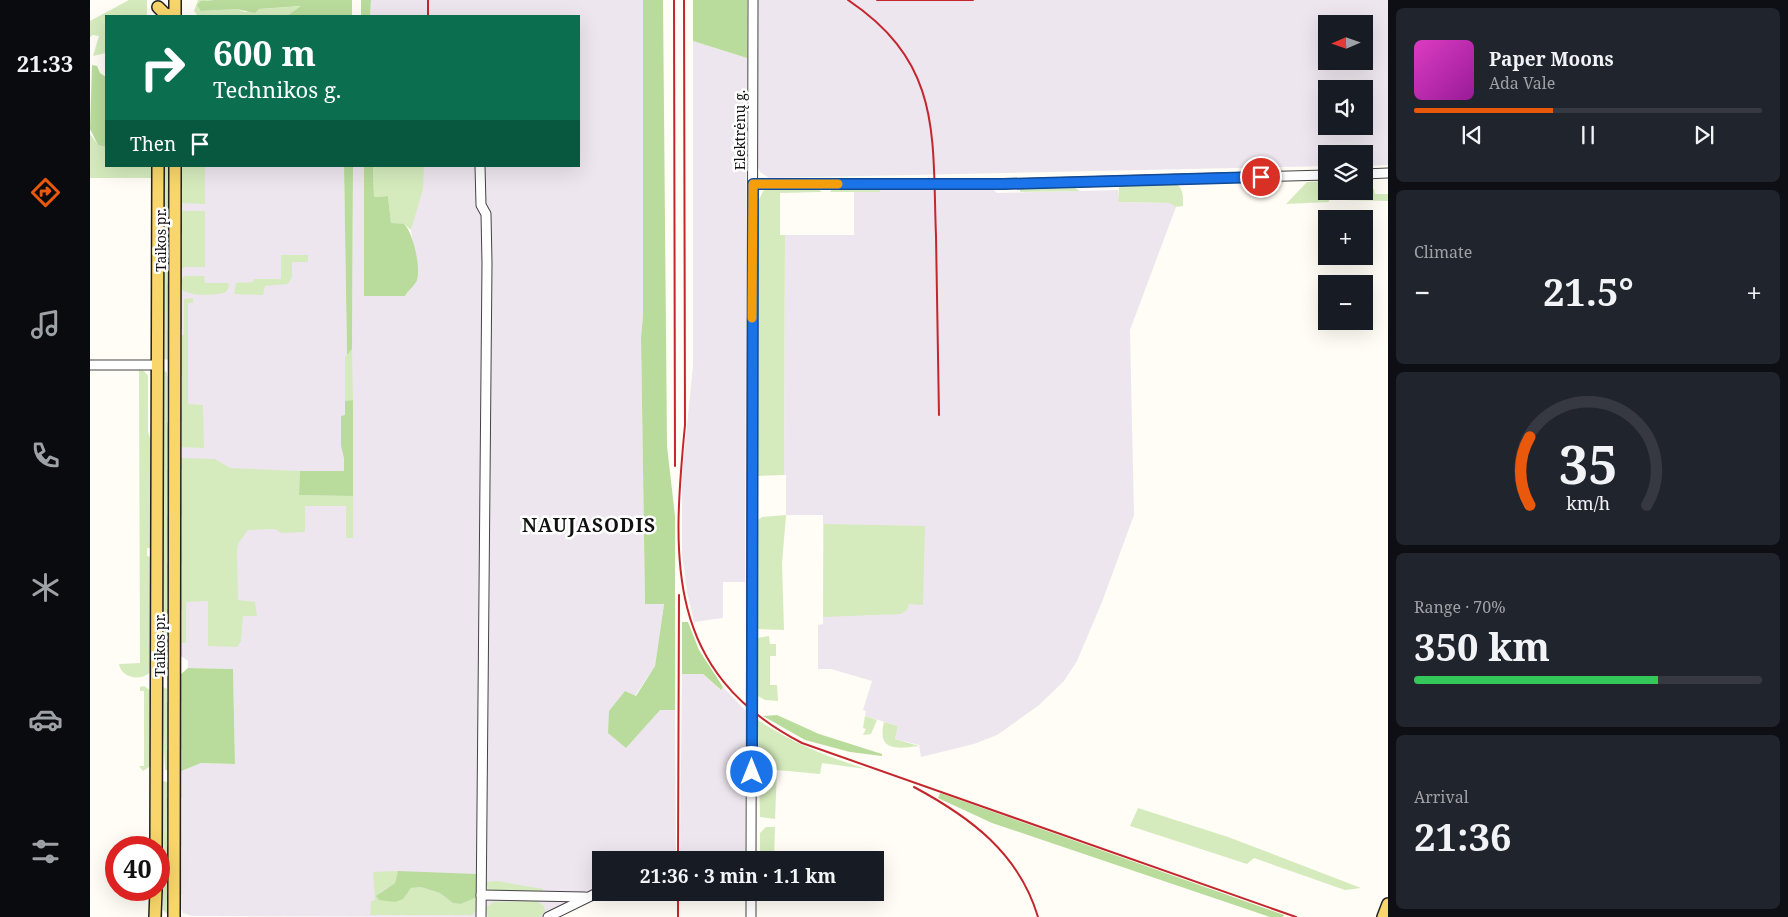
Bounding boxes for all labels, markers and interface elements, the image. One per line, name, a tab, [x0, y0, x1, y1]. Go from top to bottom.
north arrow	[1318, 15, 1372, 70]
map controls	[1318, 15, 1373, 330]
text: 600 m	[213, 29, 316, 76]
icon: right	[130, 35, 195, 100]
text: Paper Moons	[1489, 46, 1614, 72]
text: 21:33	[17, 48, 73, 78]
text: Ada Vale	[1489, 72, 1555, 94]
text: Technikos g.	[213, 74, 341, 104]
button: sound	[1318, 80, 1373, 135]
street label: Elektrėnų g.	[730, 90, 749, 170]
icon: previous	[1458, 121, 1486, 149]
icon: pause	[1574, 121, 1602, 149]
icon: next	[1690, 121, 1718, 149]
icon: arrive	[186, 130, 214, 158]
text: Then	[130, 131, 176, 157]
button: layers	[1318, 145, 1373, 200]
pin	[1240, 156, 1282, 198]
icon: arrive	[1247, 163, 1275, 191]
icon: directions	[28, 175, 63, 210]
street label: Taikos pr.	[151, 208, 170, 272]
button: +	[1318, 210, 1373, 265]
text: Climate	[1414, 241, 1472, 263]
text: 21.5°	[1543, 265, 1634, 317]
text: −	[1414, 273, 1430, 311]
text: +	[1746, 273, 1762, 311]
button: −	[1318, 275, 1373, 330]
icon: music	[28, 307, 63, 342]
text: 35	[1559, 428, 1617, 499]
icon: phone	[28, 438, 63, 473]
text: km/h	[1566, 491, 1610, 515]
district label: NAUJASODIS	[522, 512, 656, 538]
icon: climate	[28, 570, 63, 605]
text: Range · 70%	[1414, 596, 1506, 618]
street label: Taikos pr.	[150, 613, 169, 677]
text: 350 km	[1414, 620, 1550, 672]
icon: car	[28, 702, 63, 737]
position arrow	[725, 745, 777, 797]
text: Arrival	[1414, 786, 1469, 808]
text: 21:36	[1414, 810, 1511, 862]
icon: filters	[28, 834, 63, 869]
speed limit sign: 40	[105, 836, 170, 901]
text: 21:36 · 3 min · 1.1 km	[640, 863, 836, 889]

